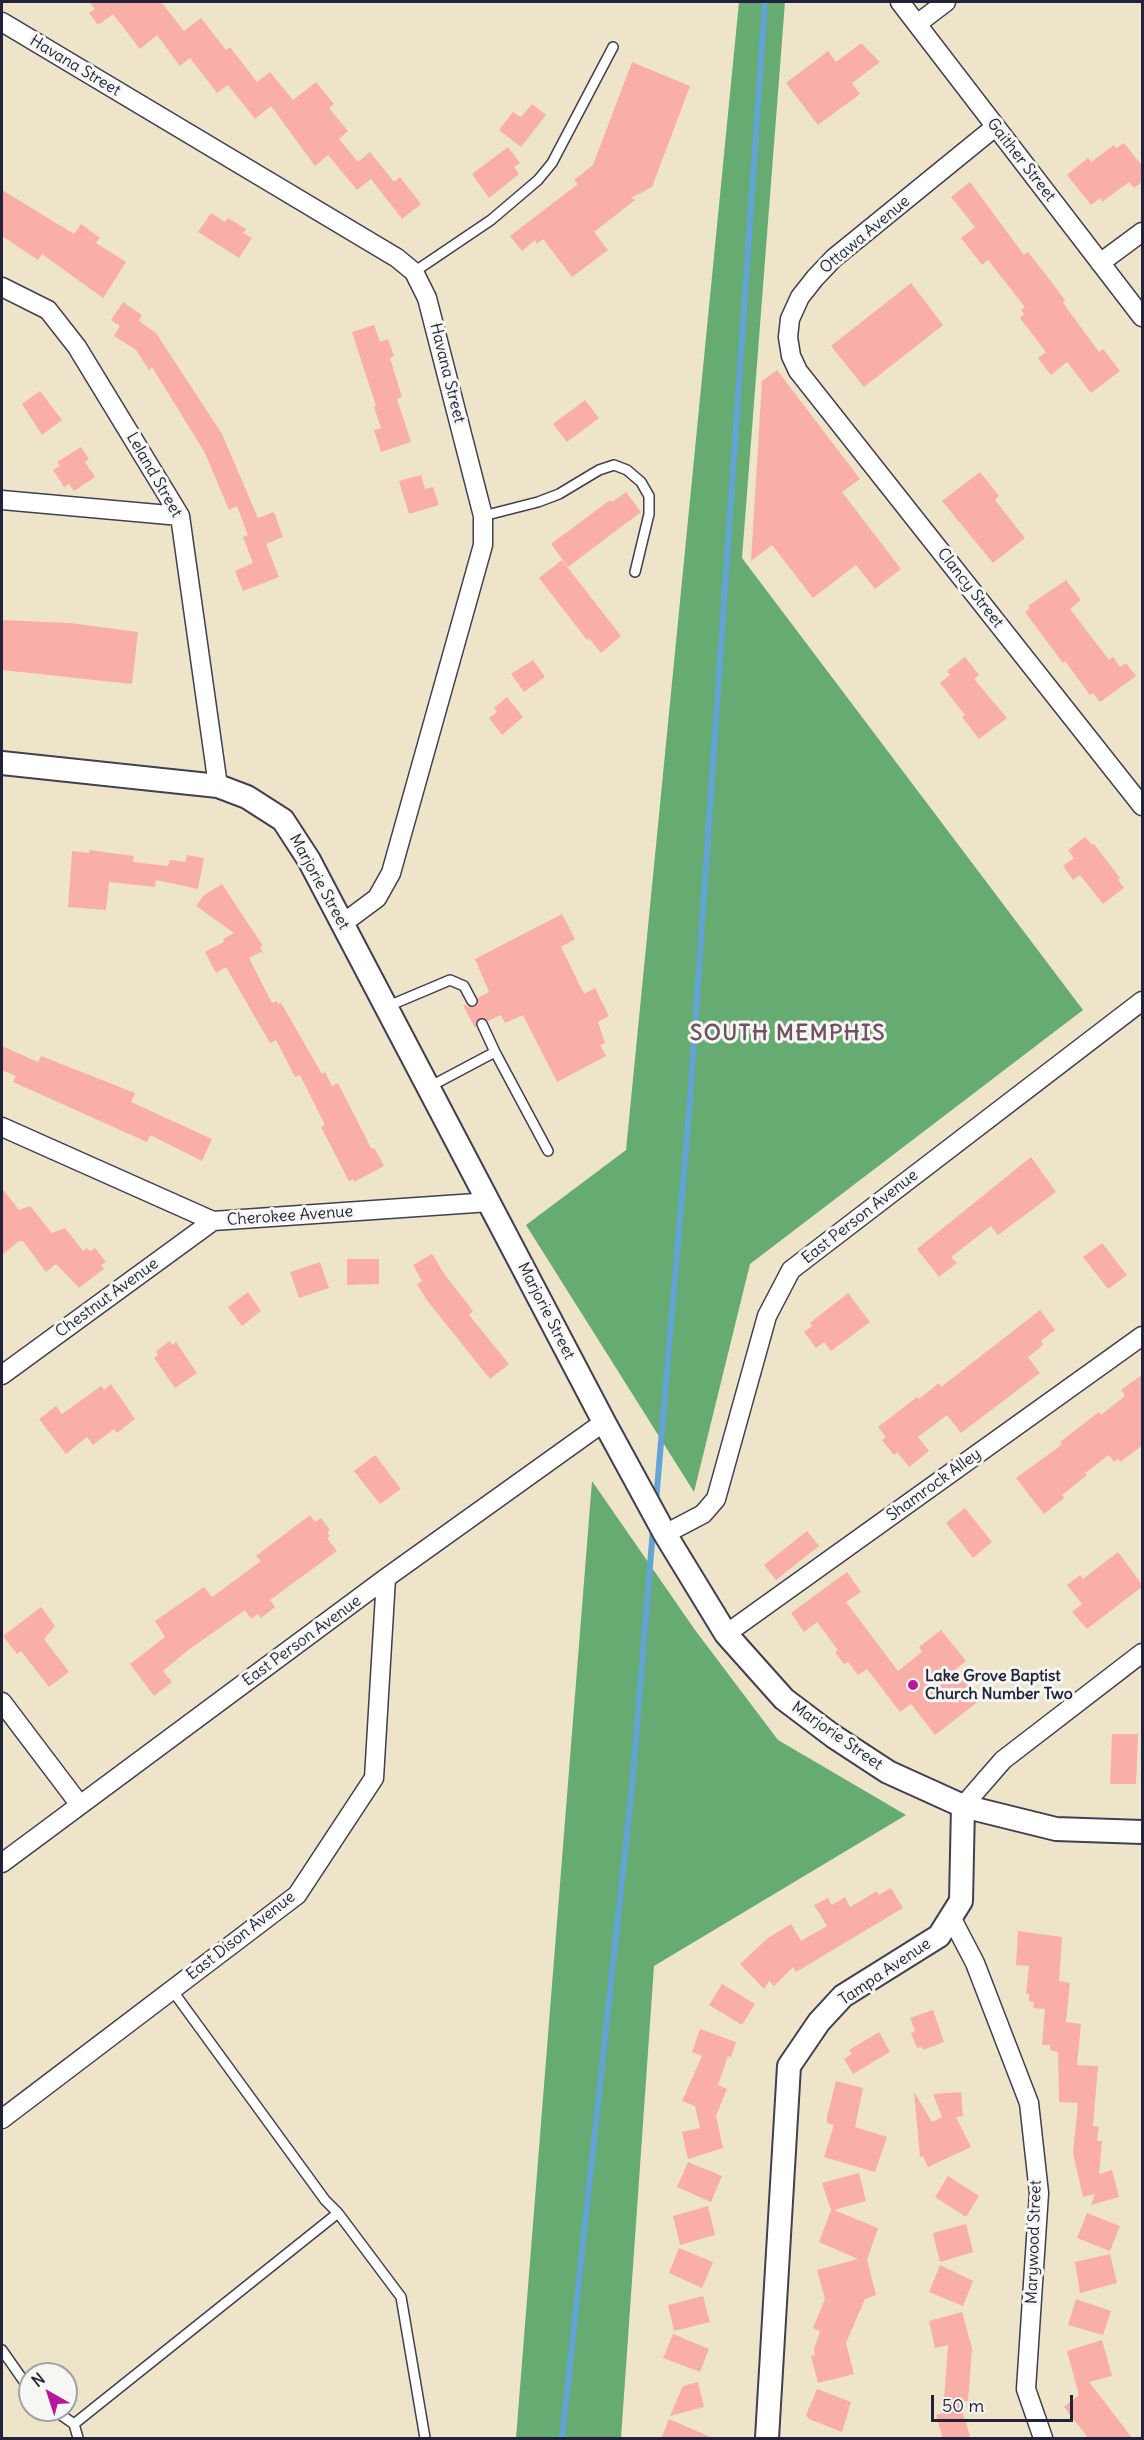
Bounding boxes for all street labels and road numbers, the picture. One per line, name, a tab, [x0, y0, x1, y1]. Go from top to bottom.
street label: Havana Street	[26, 31, 124, 101]
street label: Gaither Street	[982, 114, 1060, 206]
street label: Ottawa Avenue	[816, 192, 914, 278]
street label: Havana Street	[425, 321, 469, 425]
street label: Leland Street	[122, 429, 186, 521]
street label: Clancy Street	[933, 544, 1007, 632]
street label: Marjorie Street	[285, 831, 353, 933]
street label: East Person Avenue	[798, 1166, 922, 1268]
street label: Cherokee Avenue	[226, 1202, 354, 1230]
street label: Chestnut Avenue	[52, 1254, 162, 1342]
street label: Marjorie Street	[513, 1259, 579, 1363]
street label: Shamrock Alley	[883, 1444, 985, 1526]
street label: East Person Avenue	[239, 1592, 365, 1690]
street label: Marjorie Street	[788, 1698, 886, 1774]
street label: East Dison Avenue	[183, 1888, 299, 1984]
street label: Tampa Avenue	[836, 1934, 934, 2010]
street label: Marywood Street	[1022, 2180, 1046, 2304]

